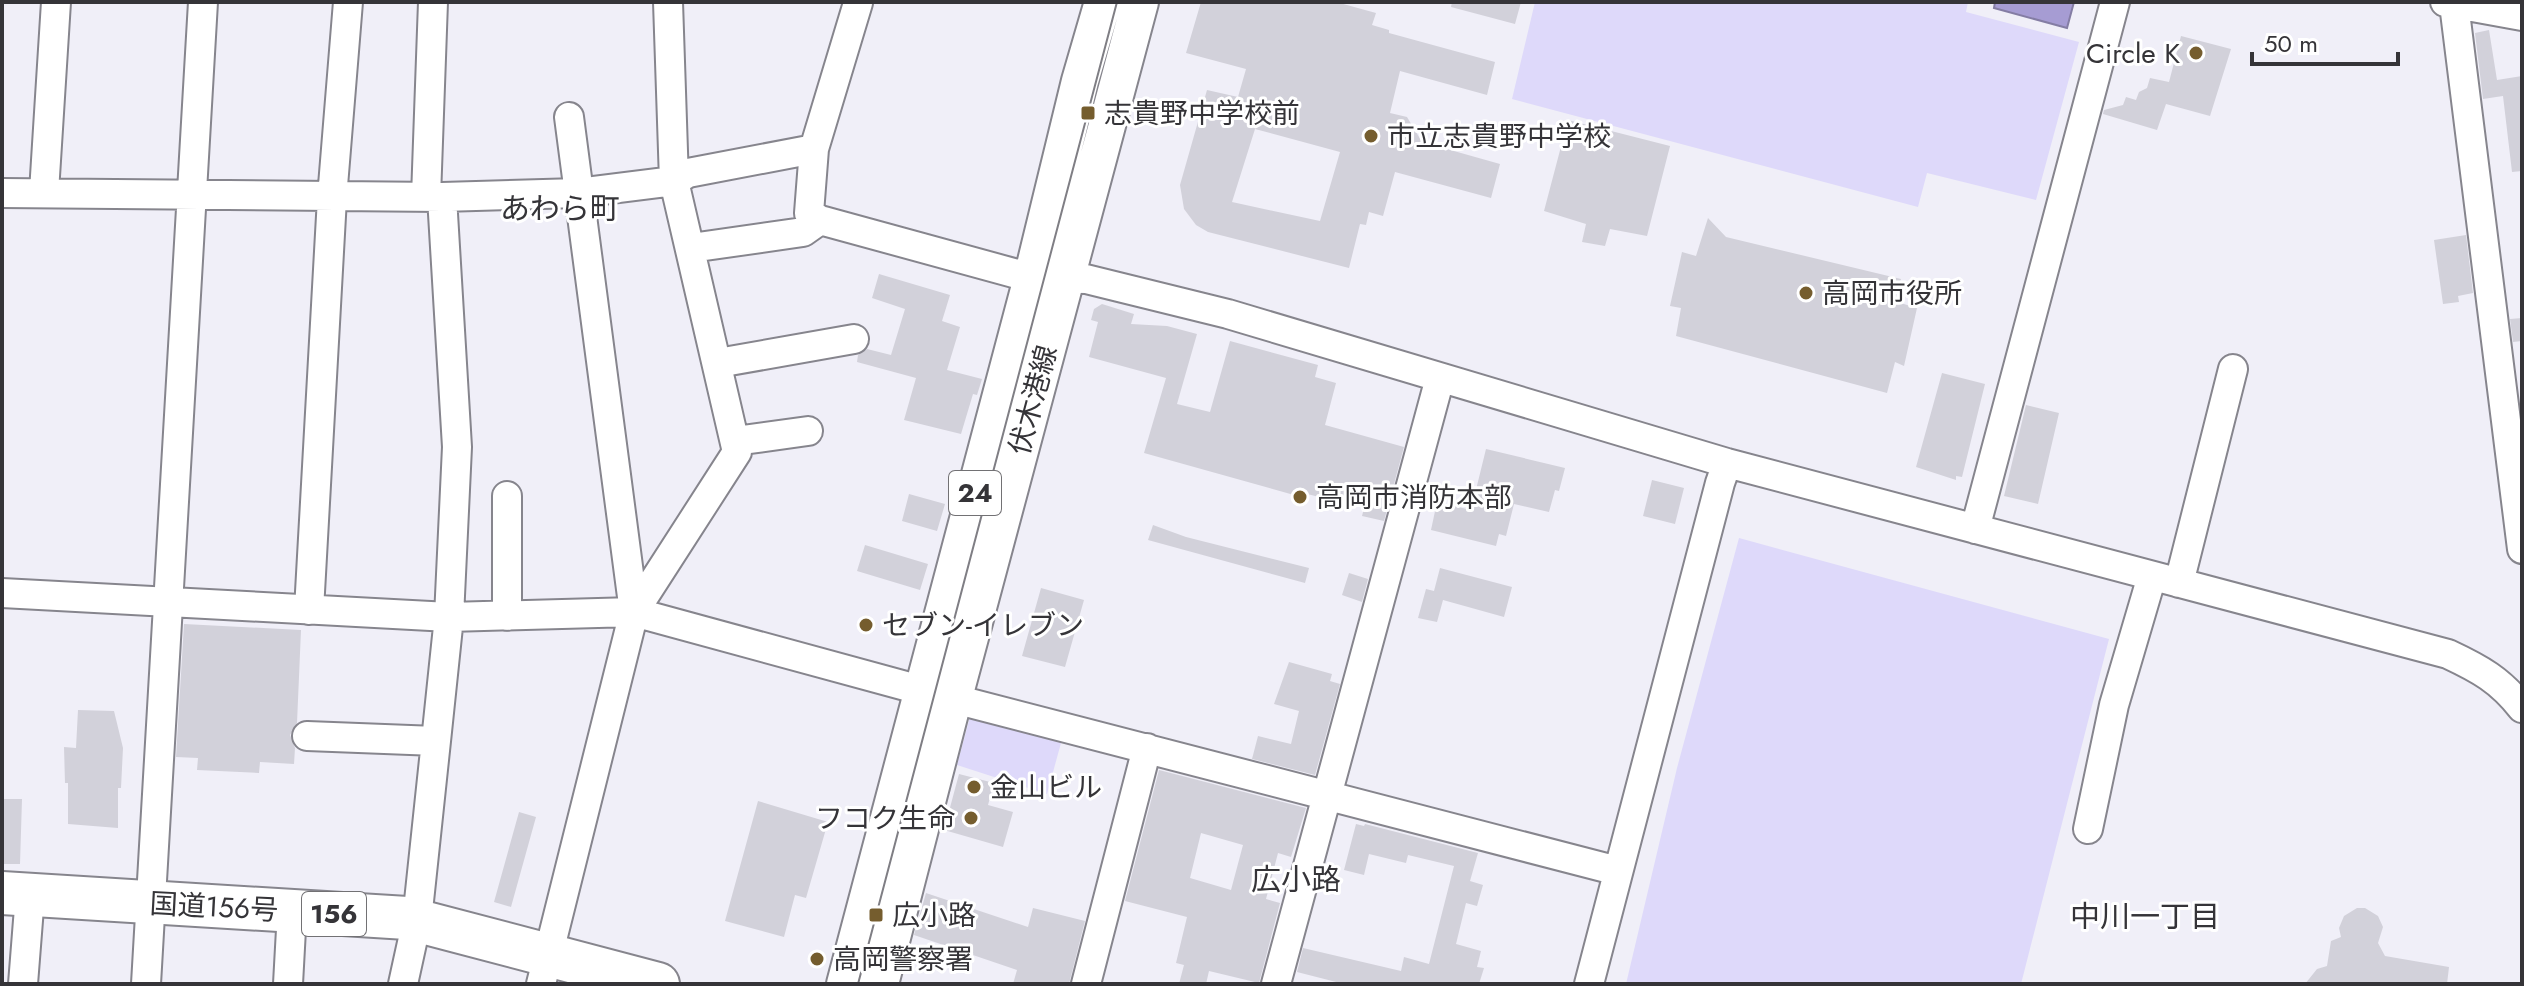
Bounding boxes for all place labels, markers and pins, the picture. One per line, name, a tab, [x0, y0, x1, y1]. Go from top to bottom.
place label: Circle K	[2086, 33, 2180, 74]
marker: Circle K	[2187, 44, 2205, 62]
place label: 志貴野中学校前	[1104, 93, 1300, 134]
marker: 志貴野中学校前	[1079, 104, 1097, 122]
place label: 市立志貴野中学校	[1387, 116, 1611, 157]
marker: 市立志貴野中学校	[1362, 127, 1380, 145]
place label: 高岡市役所	[1822, 273, 1962, 314]
marker: 高岡市役所	[1797, 284, 1815, 302]
place label: 高岡市消防本部	[1316, 477, 1512, 518]
marker: 高岡市消防本部	[1291, 488, 1309, 506]
place label: セブン-イレブン	[882, 605, 1084, 646]
marker: セブン-イレブン	[857, 616, 875, 634]
place label: 金山ビル	[990, 767, 1102, 808]
marker: 金山ビル	[965, 778, 983, 796]
place label: フコク生命	[815, 798, 955, 839]
marker: フコク生命	[962, 809, 980, 827]
place label: 広小路	[892, 895, 976, 936]
marker: 広小路	[867, 906, 885, 924]
place label: 高岡警察署	[833, 939, 973, 980]
marker: 高岡警察署	[808, 950, 826, 968]

